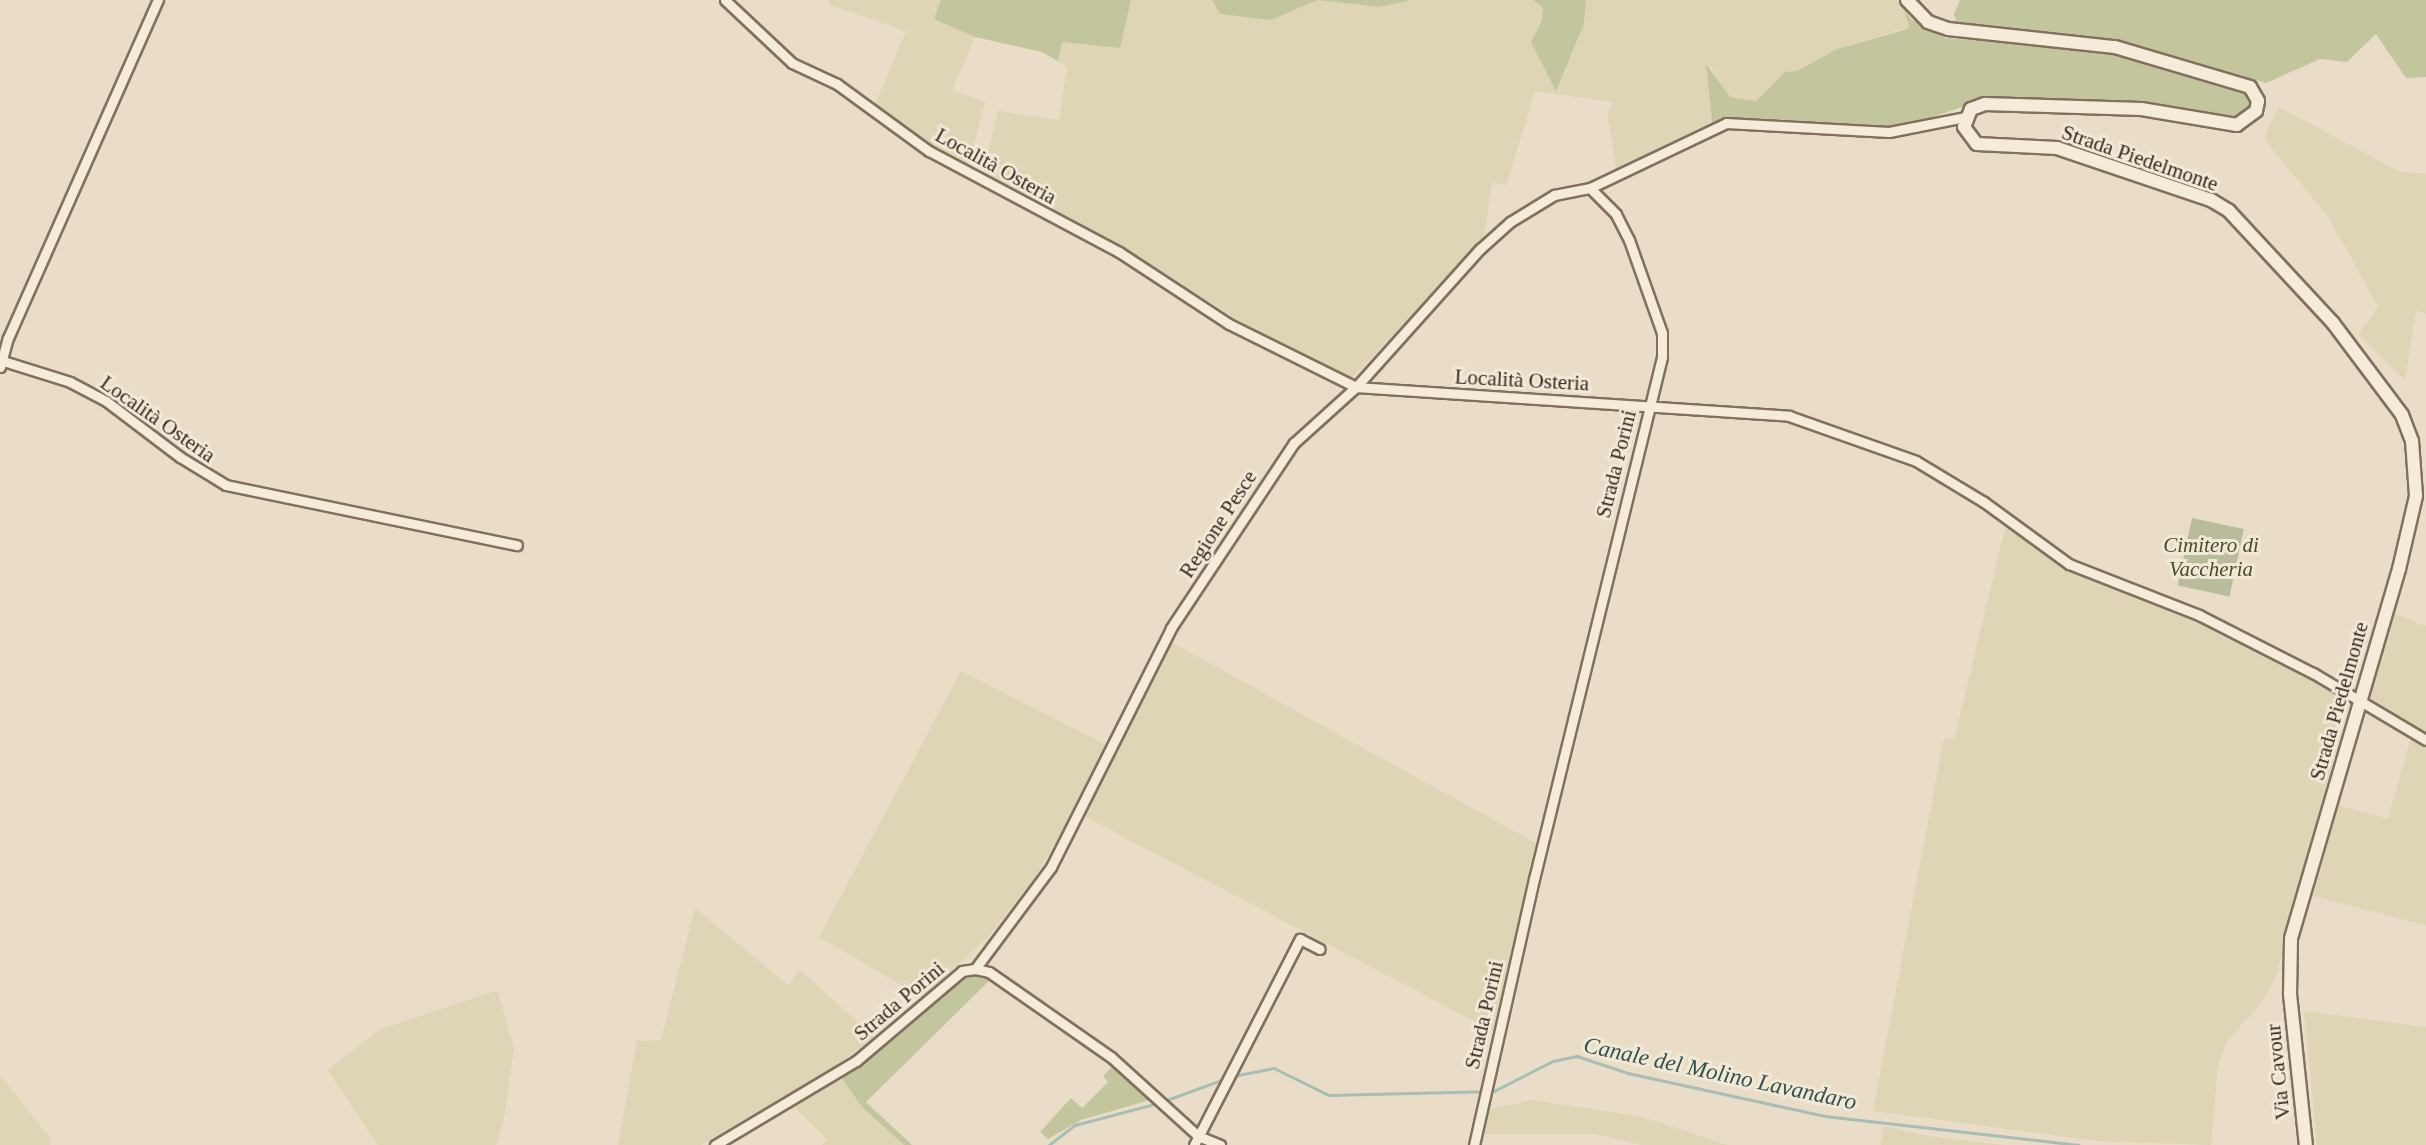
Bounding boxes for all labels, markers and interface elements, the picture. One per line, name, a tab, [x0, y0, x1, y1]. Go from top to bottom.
street label: Strada Piedelmonte	[2058, 119, 2222, 197]
street label: Località Osteria	[931, 122, 1061, 210]
street label: Località Osteria	[1454, 364, 1590, 396]
street label: Località Osteria	[96, 370, 220, 468]
street label: Strada Porini	[1590, 407, 1642, 521]
street label: Regione Pesce	[1174, 466, 1262, 582]
park label: Cimitero di Vaccheria	[2163, 532, 2259, 582]
street label: Strada Piedelmonte	[2304, 619, 2374, 783]
street label: Strada Porini	[849, 956, 949, 1046]
street label: Strada Porini	[1459, 958, 1509, 1072]
street label: Via Cavour	[2260, 1023, 2296, 1121]
water label: Canale del Molino Lavandaro	[1581, 1032, 1859, 1116]

